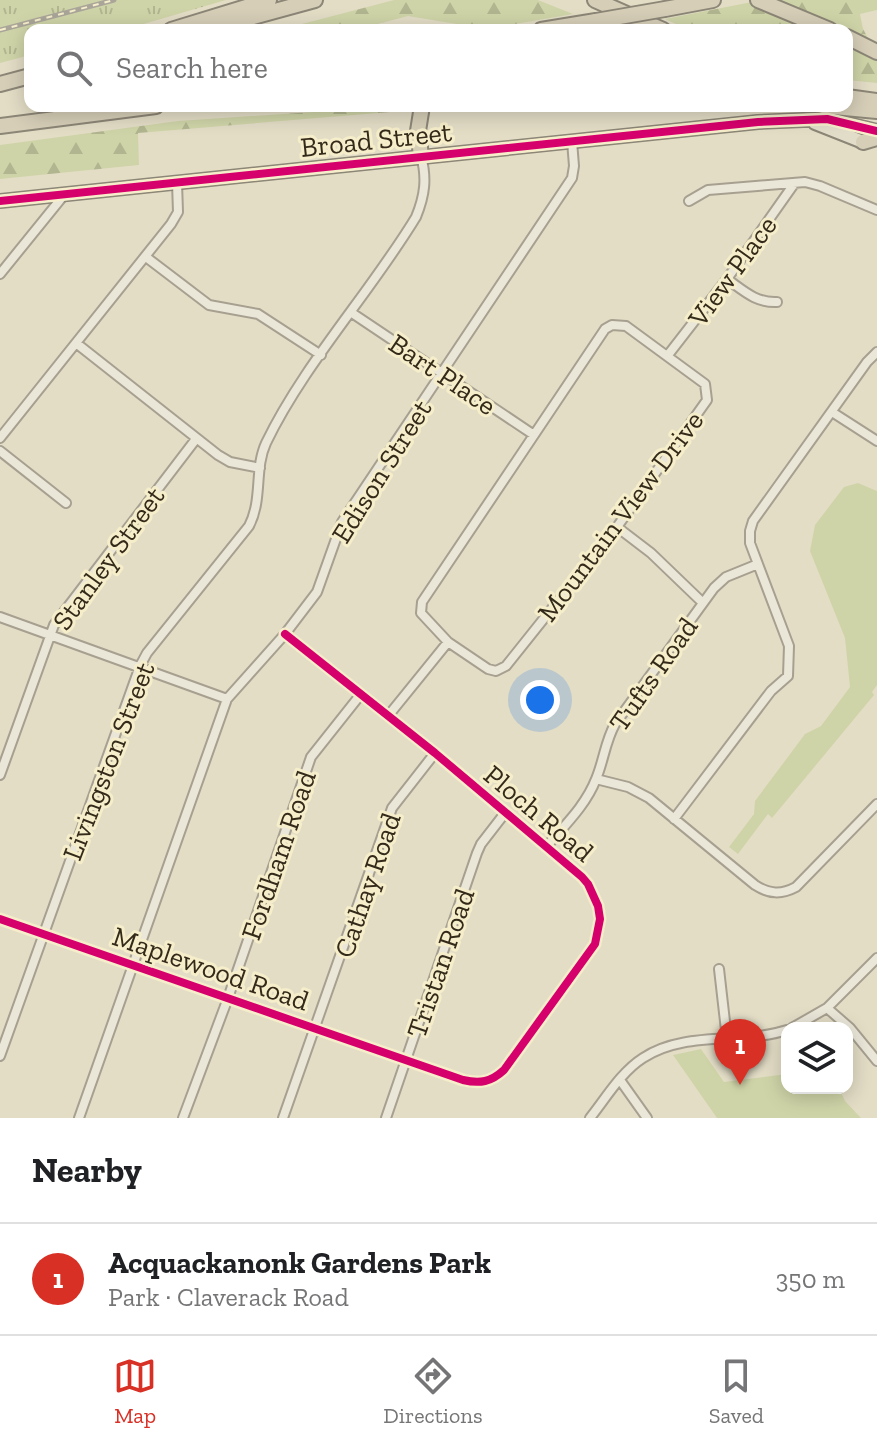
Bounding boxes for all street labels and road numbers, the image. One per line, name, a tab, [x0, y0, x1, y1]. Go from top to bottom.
street label: Broad Street	[299, 115, 454, 164]
street label: View Place	[681, 210, 784, 334]
street label: Bart Place	[383, 327, 503, 422]
street label: Edison Street	[324, 393, 439, 549]
street label: Mountain View Drive	[531, 405, 710, 628]
street label: Stanley Street	[45, 480, 172, 636]
street label: Tufts Road	[602, 611, 705, 737]
street label: Livingston Street	[56, 657, 162, 865]
street label: Ploch Road	[477, 758, 600, 869]
street label: Fordham Road	[234, 766, 323, 944]
street label: Cathay Road	[327, 808, 408, 962]
street label: Tristan Road	[400, 884, 481, 1042]
street label: Maplewood Road	[108, 919, 313, 1018]

